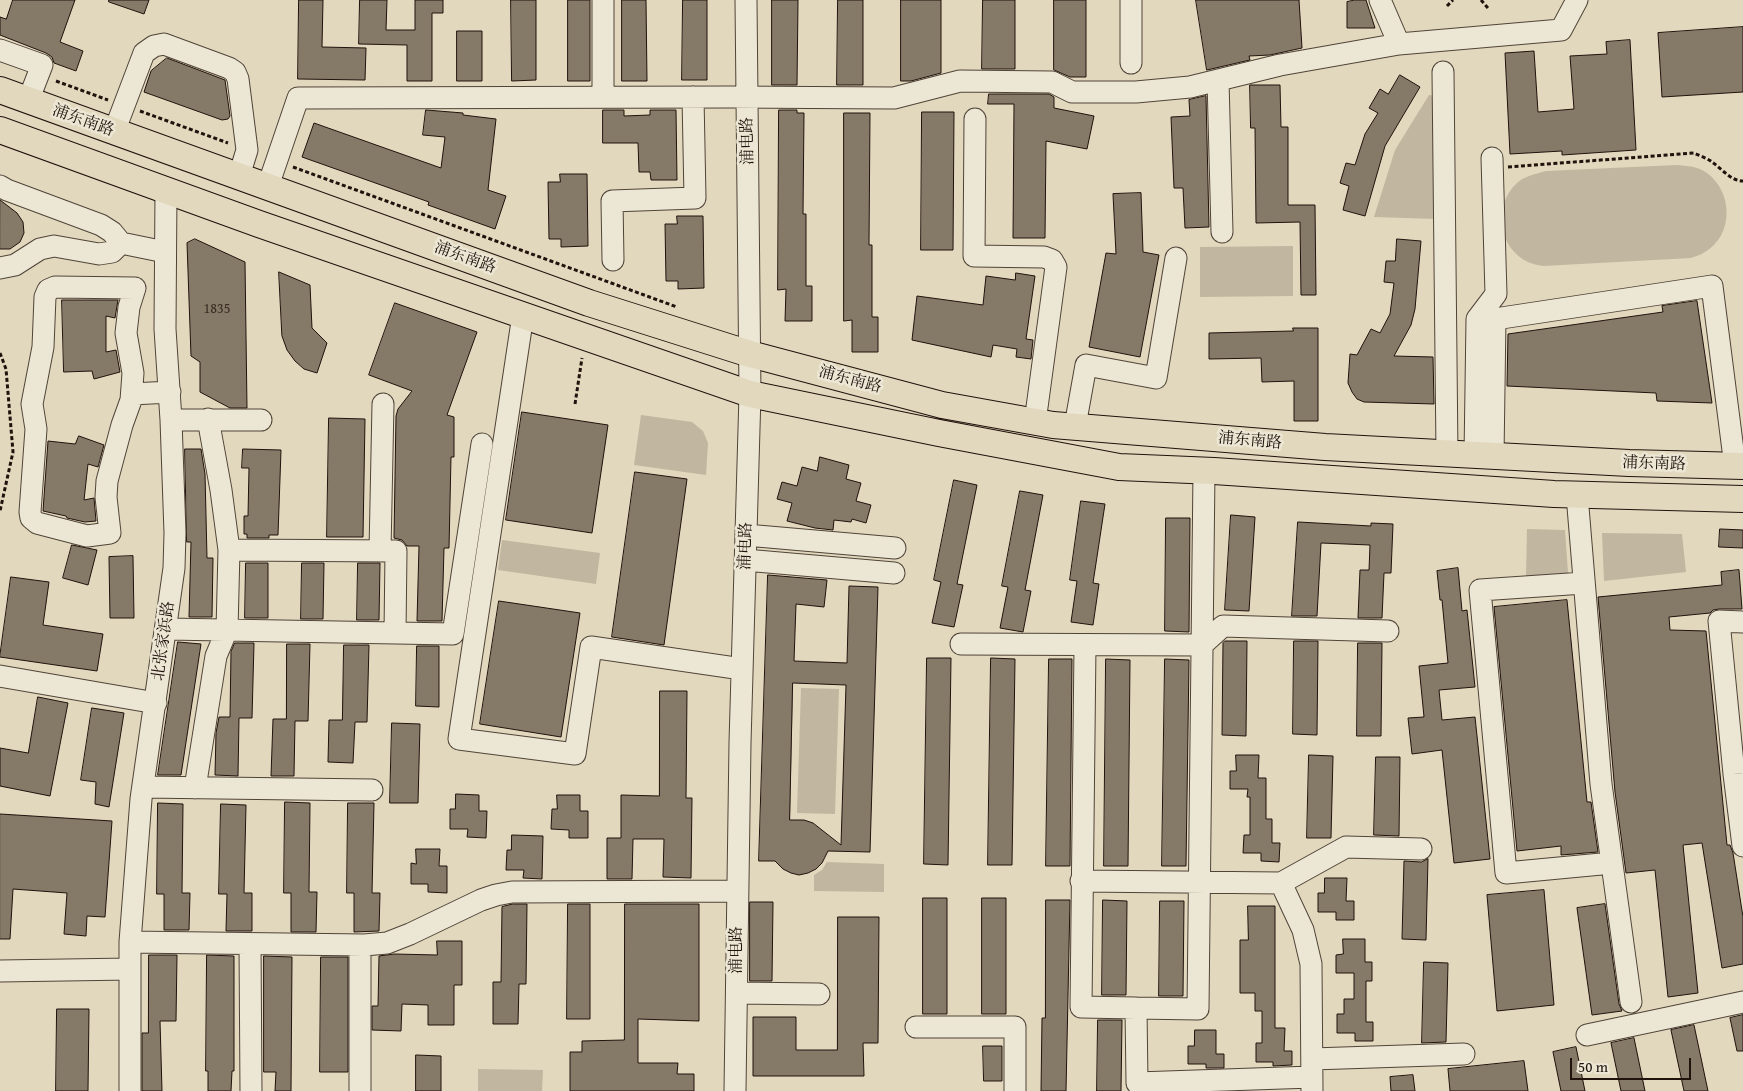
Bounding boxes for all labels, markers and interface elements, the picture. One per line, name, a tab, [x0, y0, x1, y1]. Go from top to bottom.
street label: 浦东南路	[50, 101, 116, 141]
street label: 浦电路	[738, 117, 758, 165]
street label: 浦东南路	[432, 238, 498, 278]
house number: 1835	[204, 301, 230, 317]
street label: 浦东南路	[817, 362, 883, 398]
street label: 浦东南路	[1217, 429, 1283, 453]
street label: 浦东南路	[1622, 453, 1686, 475]
street label: 浦电路	[736, 522, 756, 570]
street label: 北张家浜路	[149, 600, 179, 682]
street label: 浦电路	[727, 926, 747, 974]
scale bar	[1573, 1048, 1694, 1080]
text: 50 m	[1578, 1056, 1608, 1077]

